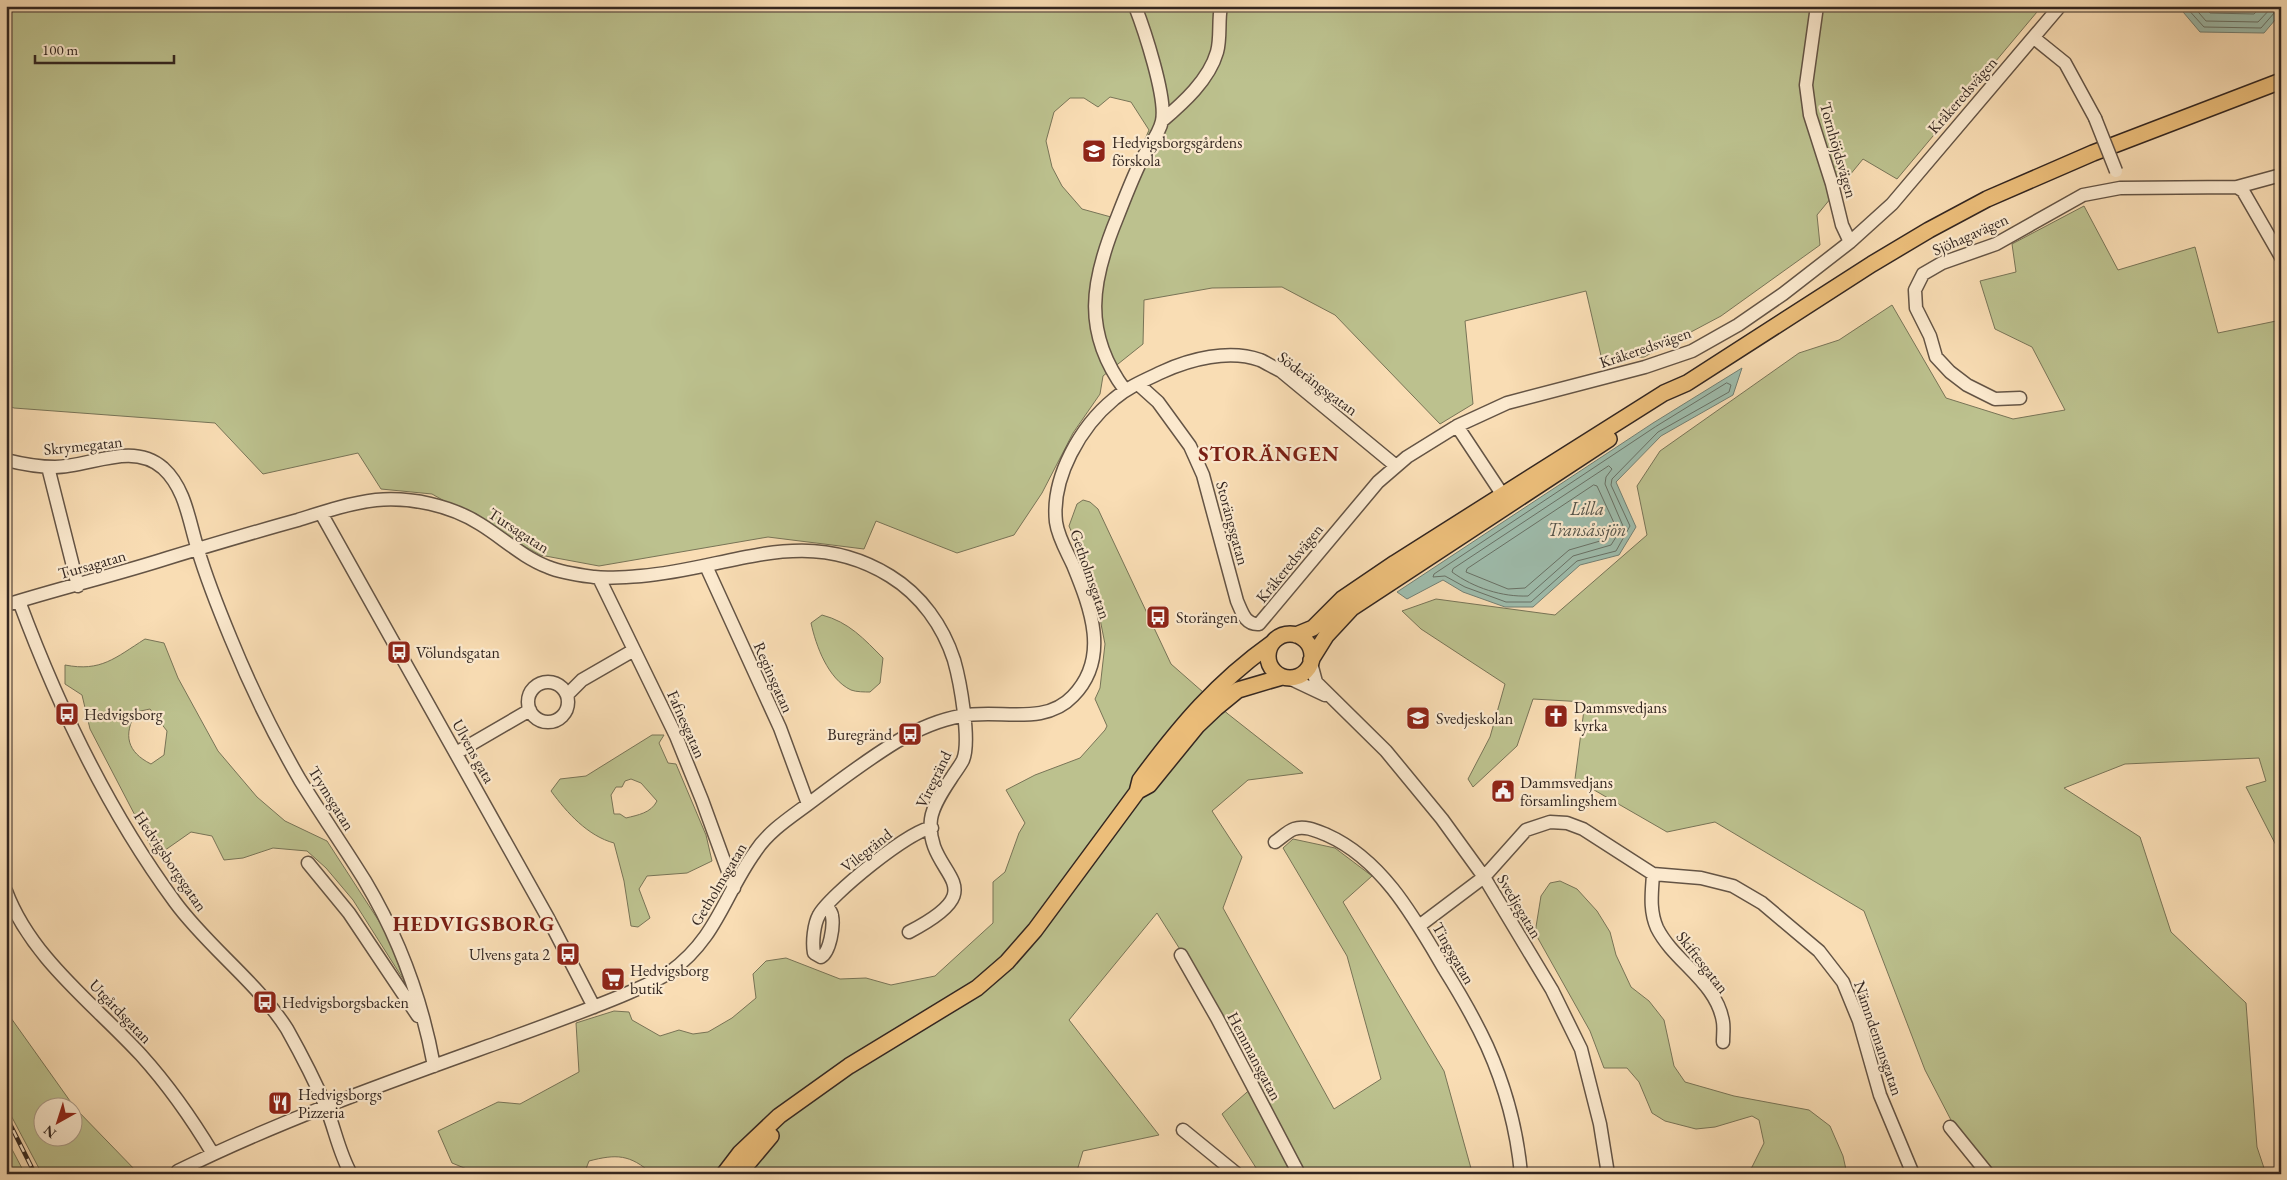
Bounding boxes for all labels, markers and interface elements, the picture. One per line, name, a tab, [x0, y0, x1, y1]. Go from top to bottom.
scale bar	[35, 32, 174, 64]
text: 100 m	[42, 40, 79, 59]
street label: Kråkeredsvägen	[1923, 52, 2002, 138]
street label: Tornhöjdsvägen	[1815, 100, 1862, 201]
place label: Hedvigsborgsgårdens förskola	[1112, 132, 1242, 171]
school or university icon: Hedvigsborgsgårdens förskola	[1081, 138, 1107, 164]
street label: Sjöhagavägen	[1929, 208, 2012, 261]
street label: Kråkeredsvägen	[1596, 322, 1694, 373]
street label: Söderängsgatan	[1273, 346, 1362, 421]
street label: Skrymegatan	[43, 431, 124, 460]
district label: STORÄNGEN	[1198, 440, 1340, 467]
street label: Storängsgatan	[1211, 479, 1254, 568]
water label: Lilla Transåssjön	[1548, 497, 1626, 542]
street label: Tursagatan	[484, 503, 554, 558]
street label: Kråkeredsvägen	[1251, 519, 1328, 607]
street label: Getholmsgatan	[1065, 527, 1116, 622]
street label: Tursagatan	[56, 545, 129, 584]
bus stop icon: Storängen	[1145, 604, 1171, 630]
place label: Storängen	[1176, 607, 1239, 628]
bus stop icon: Völundsgatan	[386, 639, 412, 665]
street label: Reginsgatan	[749, 639, 799, 716]
place label: Völundsgatan	[416, 642, 501, 663]
street label: Fafnesgatan	[662, 687, 711, 762]
place label: Dammsvedjans kyrka	[1574, 697, 1667, 736]
bus stop icon: Hedvigsborg	[54, 701, 80, 727]
church icon: Dammsvedjans kyrka	[1543, 703, 1569, 729]
place label: Hedvigsborg	[84, 704, 164, 725]
school or university icon: Svedjeskolan	[1405, 705, 1431, 731]
place label: Svedjeskolan	[1436, 708, 1514, 729]
street label: Ulvens gata	[447, 716, 500, 788]
bus stop icon: Buregränd	[897, 721, 923, 747]
place label: Buregränd	[827, 724, 893, 745]
street label: Viregränd	[911, 746, 957, 811]
street label: Trymsgatan	[304, 762, 360, 835]
place label: Dammsvedjans församlingshem	[1520, 772, 1618, 811]
public building icon: Dammsvedjans församlingshem	[1490, 778, 1516, 804]
street label: Hedvigsborgsgatan	[129, 807, 212, 916]
street label: Vilegränd	[836, 823, 897, 877]
street label: Getholmsgatan	[685, 838, 752, 930]
street label: Svedjegatan	[1492, 870, 1547, 943]
district label: HEDVIGSBORG	[393, 910, 555, 937]
street label: Tingsgatan	[1427, 918, 1480, 989]
street label: Skiftesgatan	[1672, 927, 1734, 998]
bus stop icon: Ulvens gata 2	[555, 941, 581, 967]
place label: Ulvens gata 2	[469, 944, 550, 965]
place label: Hedvigsborg butik	[630, 960, 710, 999]
supermarket icon: Hedvigsborg butik	[600, 966, 626, 992]
street label: Utgårdsgatan	[85, 975, 157, 1049]
street label: Nämndemansgatan	[1849, 978, 1908, 1099]
bus stop icon: Hedvigsborgsbacken	[252, 989, 278, 1015]
place label: Hedvigsborgsbacken	[282, 992, 409, 1013]
street label: Hemmansgatan	[1222, 1008, 1287, 1105]
place label: Hedvigsborgs Pizzeria	[298, 1084, 382, 1123]
restaurant icon: Hedvigsborgs Pizzeria	[267, 1090, 293, 1116]
north arrow	[32, 1098, 82, 1148]
text: N	[39, 1121, 60, 1143]

